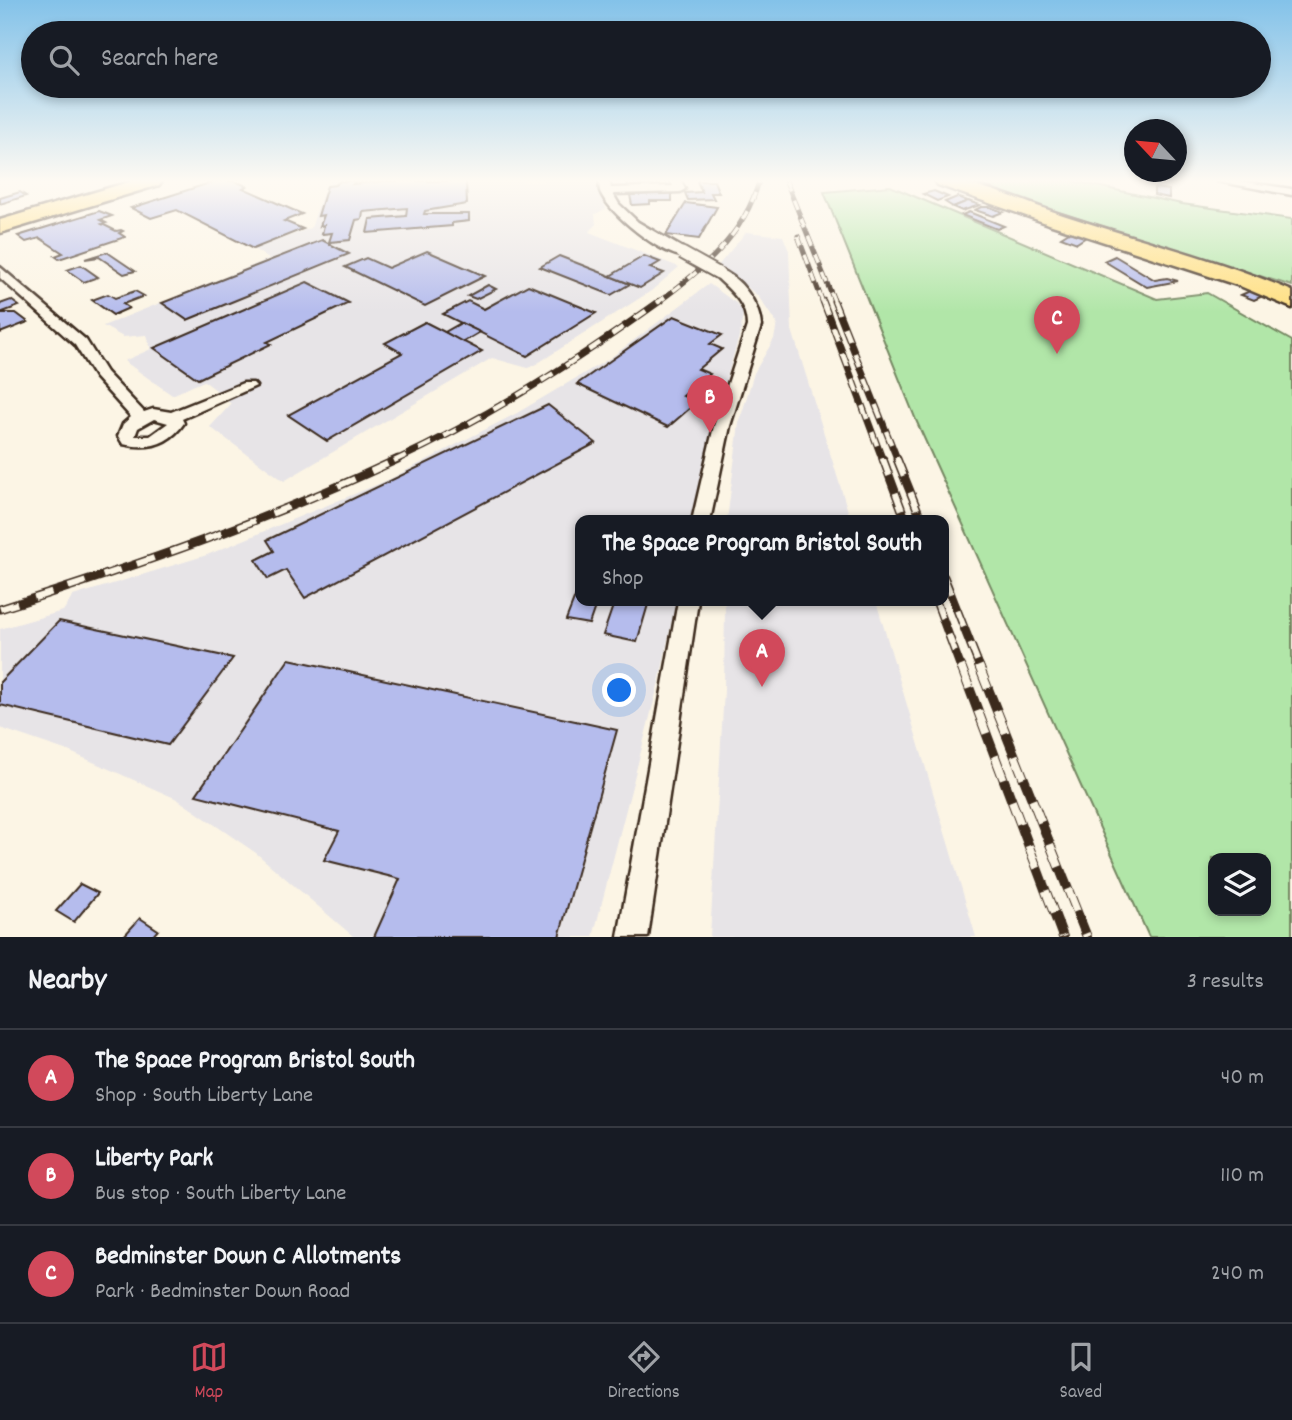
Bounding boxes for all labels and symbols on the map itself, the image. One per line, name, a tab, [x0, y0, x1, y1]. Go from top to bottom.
north arrow	[1124, 119, 1187, 182]
pin: C	[1034, 296, 1080, 354]
pin: B	[687, 375, 733, 433]
pin: A	[739, 629, 785, 687]
your location	[602, 673, 636, 707]

